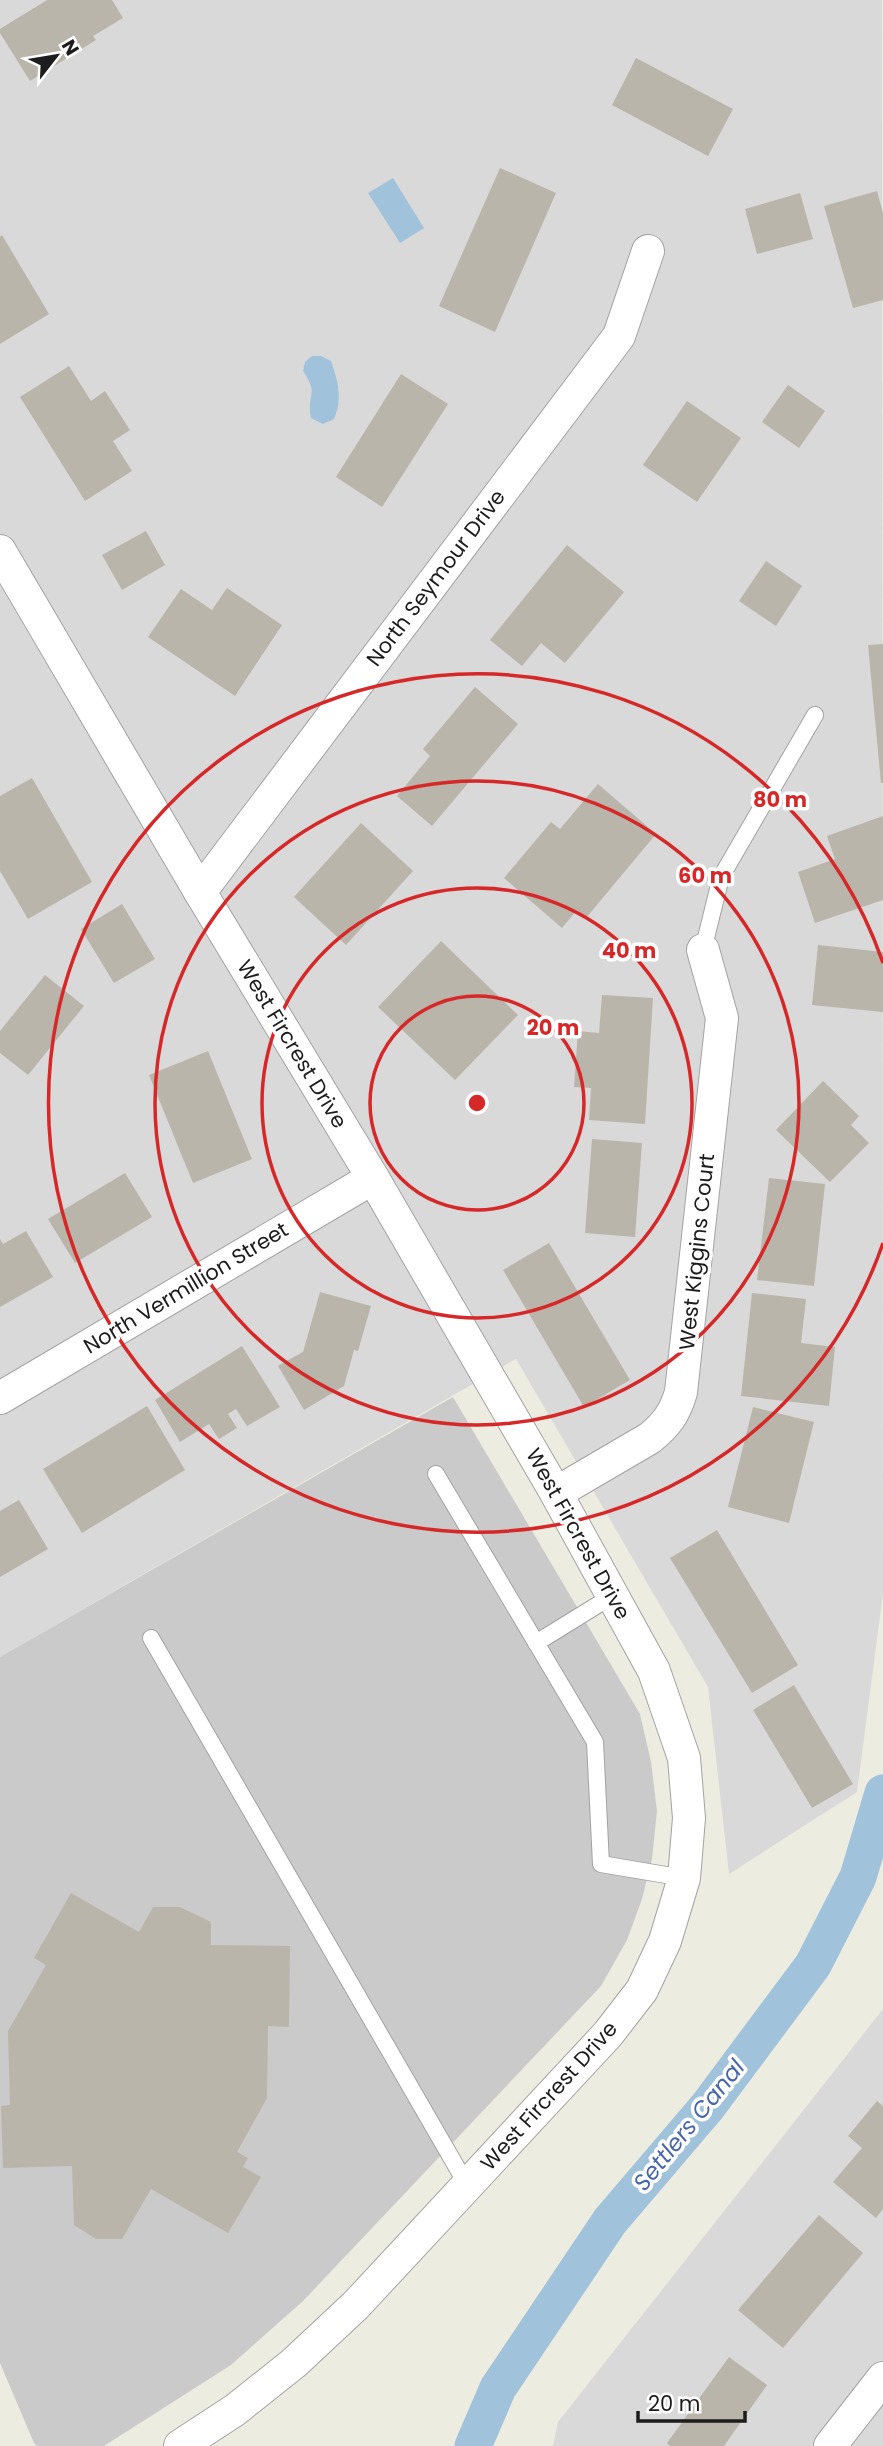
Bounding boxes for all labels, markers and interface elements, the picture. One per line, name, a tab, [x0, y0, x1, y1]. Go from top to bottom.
north arrow	[21, 21, 91, 91]
text: N	[55, 34, 85, 61]
street label: North Seymour Drive	[359, 483, 512, 672]
text: 80 m	[753, 785, 807, 814]
text: 60 m	[678, 861, 732, 890]
text: 40 m	[602, 936, 656, 965]
street label: West Fircrest Drive	[231, 954, 354, 1133]
text: 20 m	[527, 1013, 579, 1042]
centre of rings	[465, 1091, 489, 1115]
street label: West Kiggins Court	[672, 1152, 721, 1352]
street label: North Vermillion Street	[78, 1215, 294, 1360]
street label: West Fircrest Drive	[519, 1443, 638, 1625]
street label: West Fircrest Drive	[474, 2015, 624, 2177]
water label: Settlers Canal	[626, 2052, 752, 2198]
scale bar	[638, 2380, 745, 2424]
text: 20 m	[648, 2389, 701, 2418]

